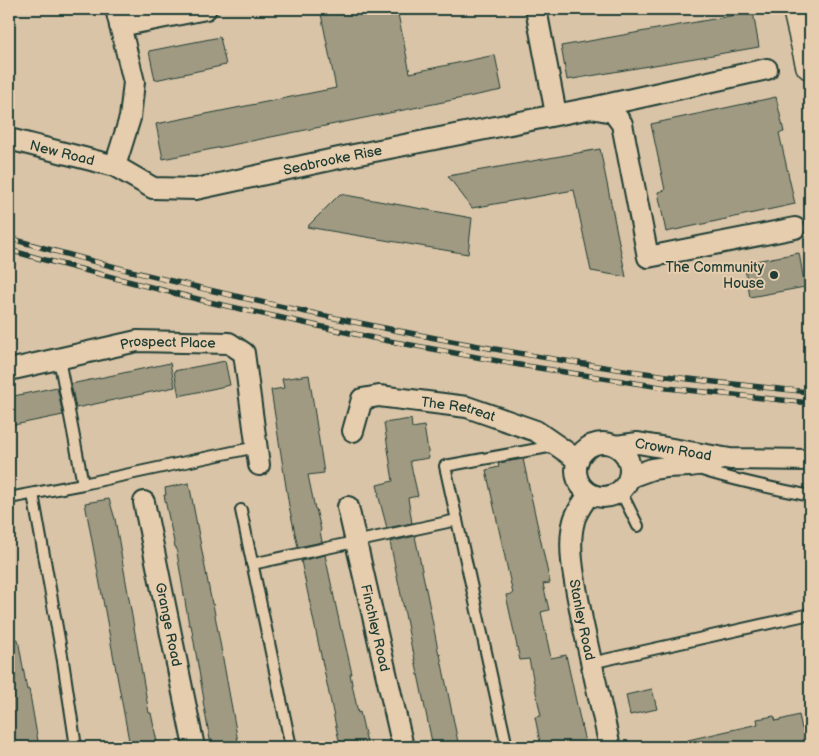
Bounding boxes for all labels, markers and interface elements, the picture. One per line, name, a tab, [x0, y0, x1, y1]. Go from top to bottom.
street label: New Road	[28, 137, 96, 169]
street label: Seabrooke Rise	[282, 142, 384, 179]
place label: The Community House	[666, 259, 765, 292]
marker: The Community House	[768, 269, 780, 281]
street label: Prospect Place	[118, 333, 216, 354]
street label: The Retreat	[420, 393, 498, 425]
street label: Crown Road	[633, 435, 713, 465]
street label: Stanley Road	[566, 578, 599, 662]
street label: Grange Road	[152, 581, 185, 668]
street label: Finchley Road	[357, 583, 393, 673]

